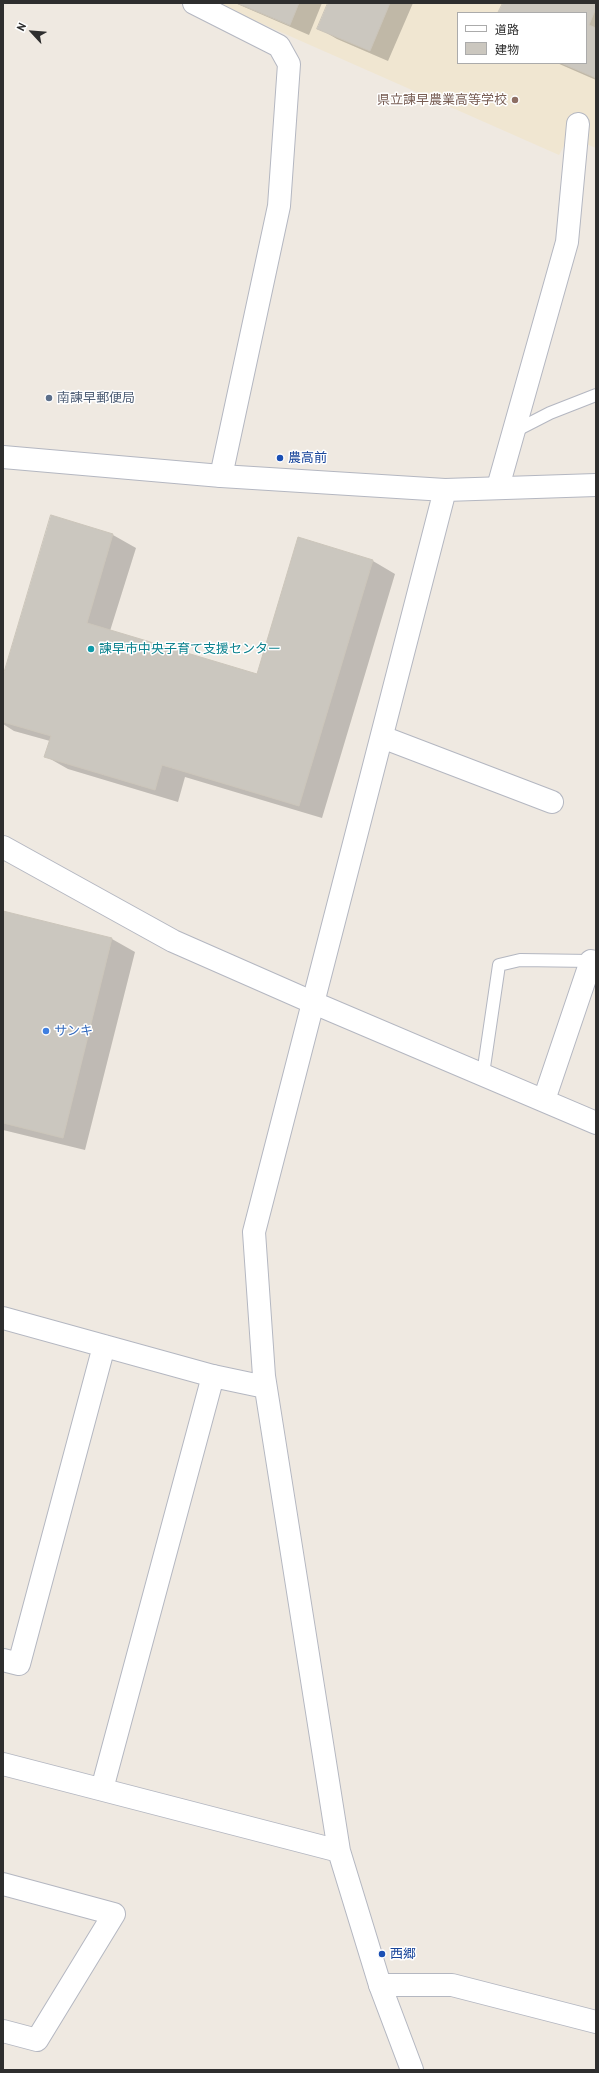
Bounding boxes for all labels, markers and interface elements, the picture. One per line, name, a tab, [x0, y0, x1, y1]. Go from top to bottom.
north arrow	[12, 12, 52, 52]
legend	[457, 12, 587, 64]
text: N	[13, 20, 29, 33]
text: 道路	[495, 22, 519, 37]
text: 建物	[495, 42, 519, 57]
place label: 県立諫早農業高等学校	[377, 92, 507, 108]
marker: 県立諫早農業高等学校	[510, 95, 520, 105]
place label: 南諫早郵便局	[57, 390, 135, 406]
marker: 南諫早郵便局	[44, 393, 54, 403]
place label: 農高前	[288, 450, 327, 466]
marker: 農高前	[275, 453, 285, 463]
place label: 諫早市中央子育て支援センター	[99, 641, 281, 657]
marker: 諫早市中央子育て支援センター	[86, 644, 96, 654]
place label: サンキ	[54, 1023, 93, 1039]
marker: サンキ	[41, 1026, 51, 1036]
place label: 西郷	[390, 1946, 416, 1962]
marker: 西郷	[377, 1949, 387, 1959]

